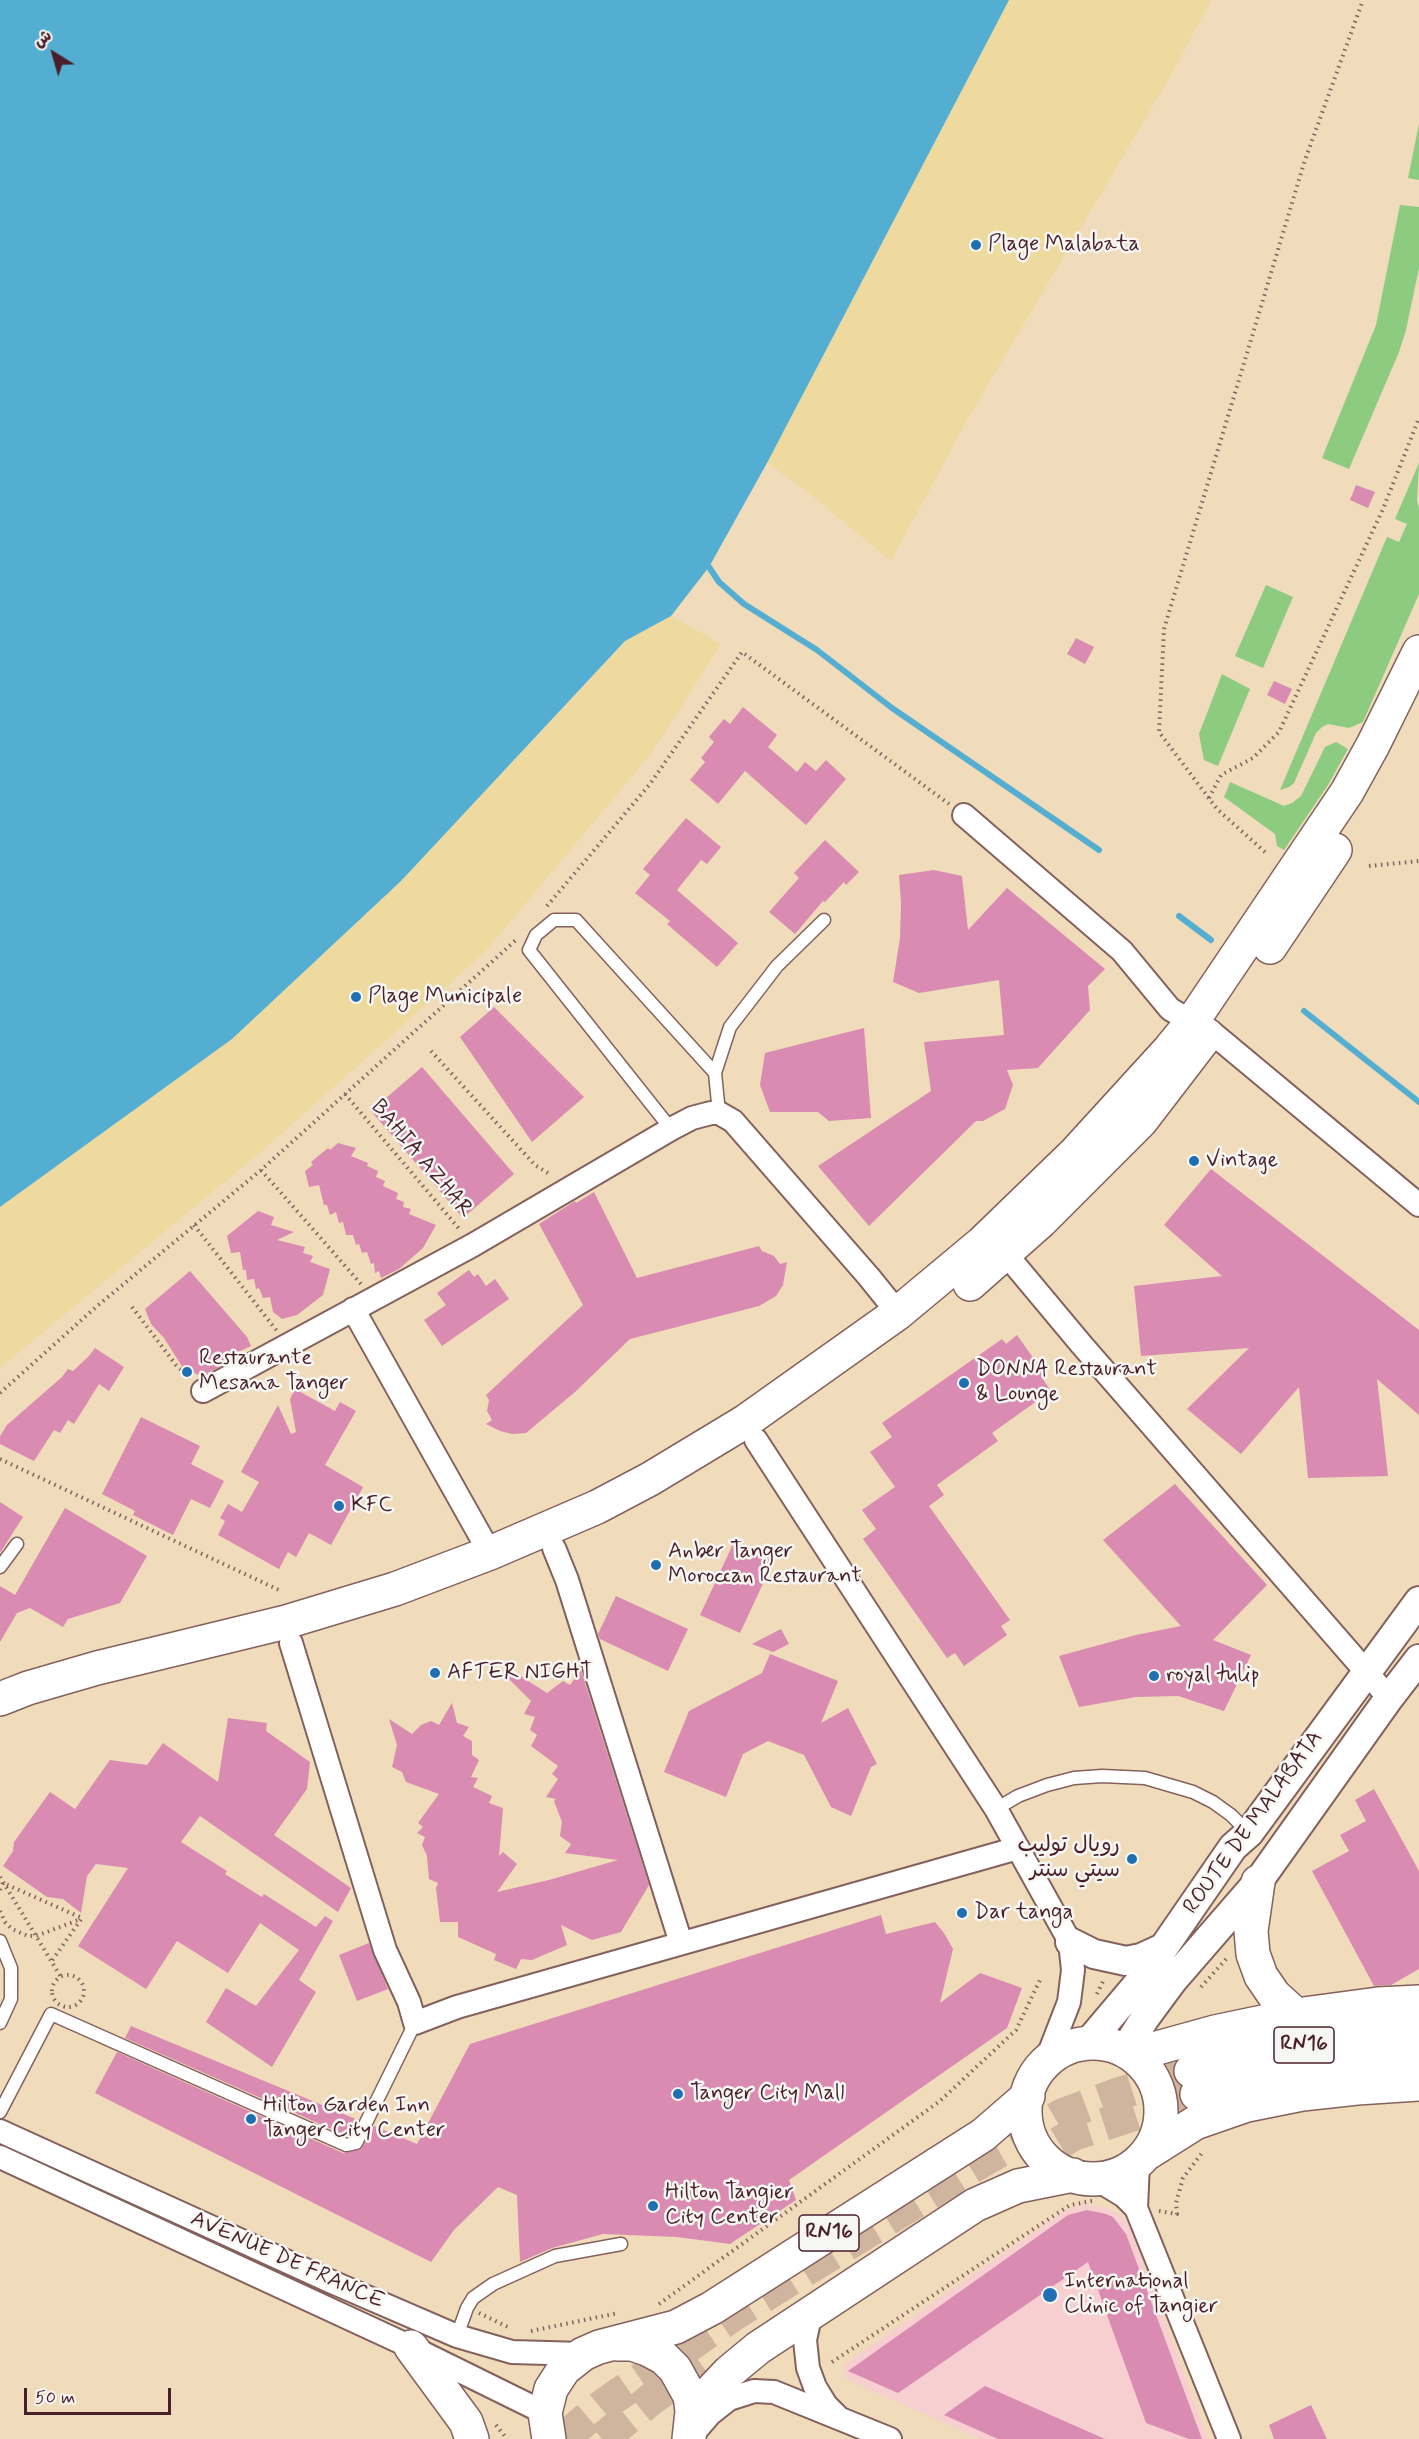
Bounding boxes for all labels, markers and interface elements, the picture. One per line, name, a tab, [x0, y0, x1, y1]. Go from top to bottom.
north arrow	[24, 24, 84, 84]
text: ش	[30, 26, 56, 53]
place label: Plage Malabata	[988, 232, 1140, 258]
marker: Plage Malabata	[969, 238, 983, 252]
place label: Plage Municipale	[368, 984, 522, 1010]
marker: Plage Municipale	[349, 990, 363, 1004]
street label: BAHIA AZHAR	[364, 1095, 478, 1223]
place label: Vintage	[1206, 1148, 1278, 1174]
marker: Vintage	[1187, 1154, 1201, 1168]
place label: Restaurante Mesana Tanger	[199, 1346, 349, 1398]
place label: DONNA Restaurant & Lounge	[976, 1357, 1157, 1408]
marker: Restaurante Mesana Tanger	[180, 1365, 194, 1379]
marker: DONNA Restaurant & Lounge	[957, 1376, 971, 1390]
place label: KFC	[351, 1493, 393, 1519]
marker: KFC	[332, 1499, 346, 1513]
place label: Anber Tanger Moroccan Restaurant	[668, 1539, 862, 1591]
marker: Anber Tanger Moroccan Restaurant	[649, 1558, 663, 1572]
place label: AFTER NIGHT	[447, 1660, 593, 1686]
place label: royal tulip	[1166, 1663, 1259, 1689]
marker: AFTER NIGHT	[428, 1666, 442, 1680]
marker: royal tulip	[1147, 1669, 1161, 1683]
street label: ROUTE DE MALABATA	[1179, 1726, 1329, 1920]
place label: رويال توليب سيتي سنتر	[1017, 1833, 1120, 1885]
marker: رويال توليب سيتي سنتر	[1125, 1852, 1139, 1866]
place label: Dar tanga	[974, 1900, 1073, 1926]
marker: Dar tanga	[955, 1906, 969, 1920]
road number: RN16	[1274, 2027, 1334, 2063]
place label: Tanger City Mall	[690, 2081, 844, 2107]
marker: Tanger City Mall	[671, 2087, 685, 2101]
place label: Hilton Garden Inn Tanger City Center	[263, 2093, 445, 2144]
marker: Hilton Garden Inn Tanger City Center	[244, 2112, 258, 2126]
place label: Hilton Tangier City Center	[665, 2180, 794, 2232]
marker: Hilton Tangier City Center	[646, 2199, 660, 2213]
street label: AVENUE DE FRANCE	[186, 2206, 388, 2316]
road number: RN16	[799, 2215, 859, 2251]
place label: International Clinic of Tangier	[1064, 2269, 1218, 2320]
marker: International Clinic of Tangier	[1041, 2286, 1059, 2304]
scale bar	[27, 2376, 174, 2414]
text: 50 m	[35, 2386, 75, 2410]

